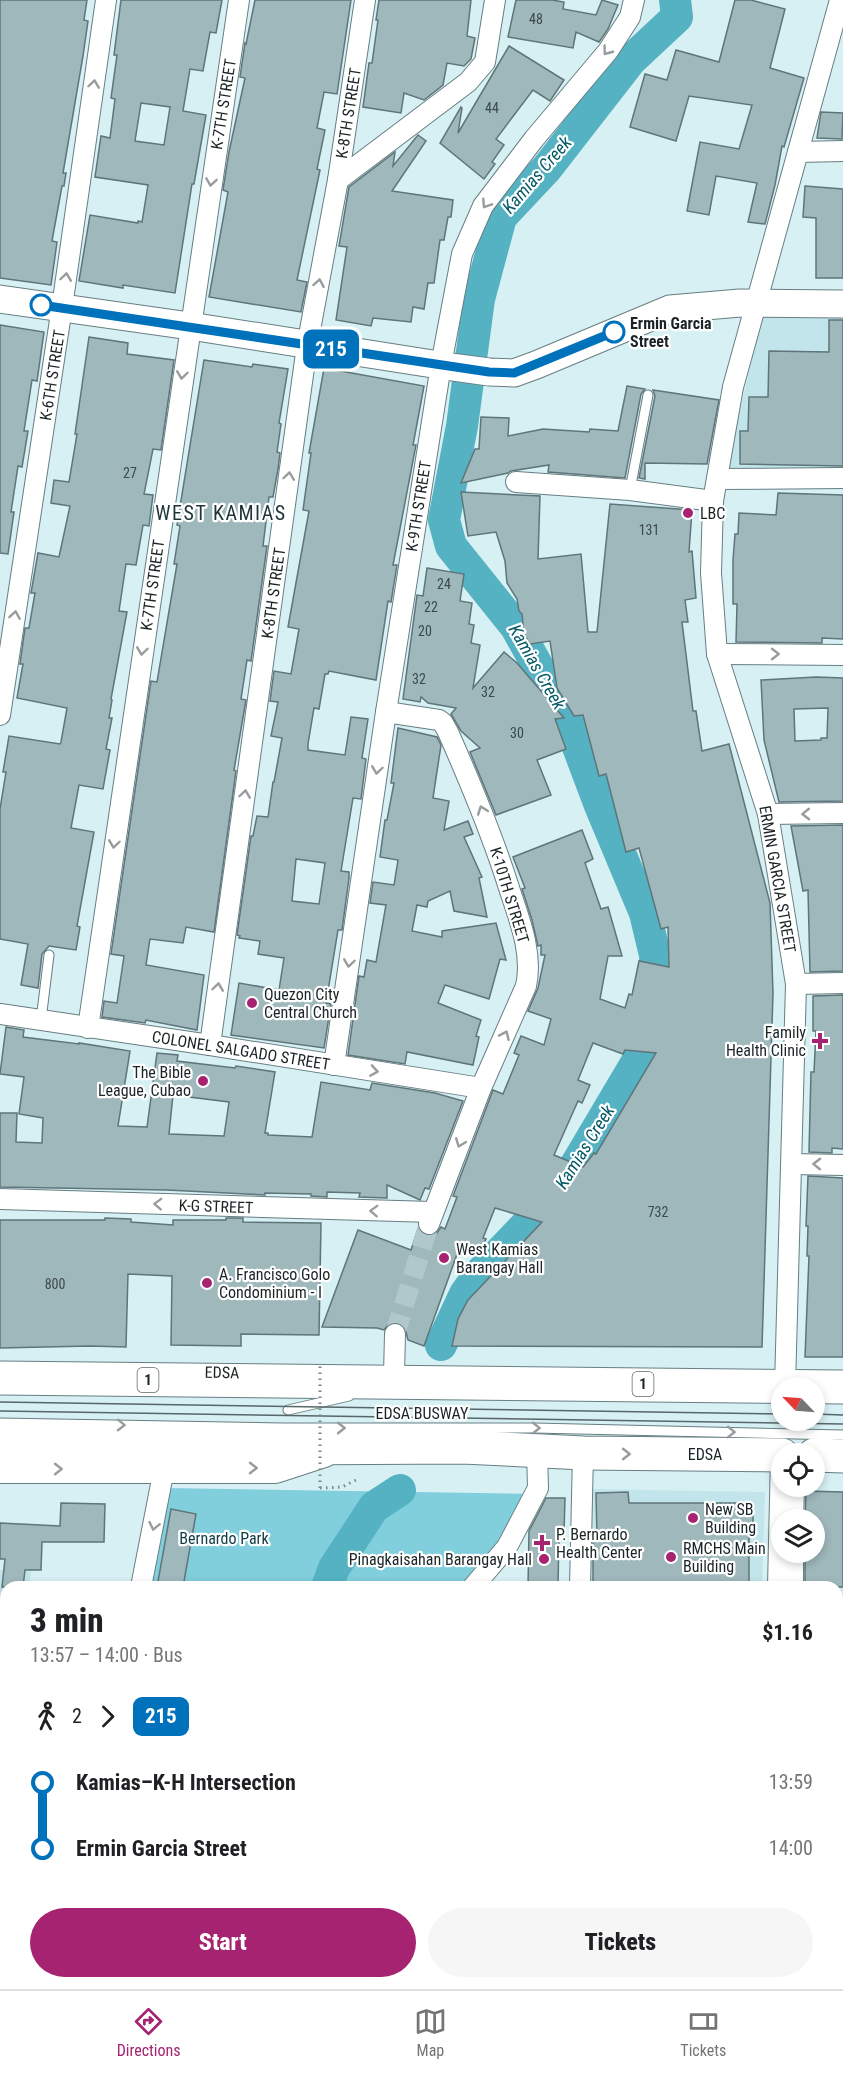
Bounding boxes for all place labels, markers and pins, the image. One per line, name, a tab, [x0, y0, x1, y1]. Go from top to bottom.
unlabelled marker	[30, 294, 52, 316]
place label: Ermin Garcia Street	[630, 314, 712, 351]
marker: Ermin Garcia Street	[603, 321, 625, 343]
place label: LBC	[700, 504, 725, 523]
marker: LBC	[681, 506, 695, 520]
place label: Quezon City Central Church	[264, 985, 357, 1022]
marker: Quezon City Central Church	[245, 996, 259, 1010]
place label: Family Health Clinic	[726, 1023, 806, 1060]
marker: Family Health Clinic	[811, 1032, 829, 1050]
place label: The Bible League, Cubao	[98, 1063, 191, 1100]
marker: The Bible League, Cubao	[196, 1074, 210, 1088]
place label: West Kamias Barangay Hall	[456, 1240, 543, 1277]
marker: West Kamias Barangay Hall	[437, 1251, 451, 1265]
place label: A. Francisco Golo Condominium - I	[219, 1265, 330, 1302]
marker: A. Francisco Golo Condominium - I	[200, 1276, 214, 1290]
place label: New SB Building	[705, 1500, 756, 1537]
marker: New SB Building	[686, 1511, 700, 1525]
place label: P. Bernardo Health Center	[556, 1525, 642, 1562]
marker: P. Bernardo Health Center	[533, 1534, 551, 1552]
place label: RMCHS Main Building	[683, 1539, 766, 1576]
place label: Pinagkaisahan Barangay Hall	[349, 1550, 532, 1569]
marker: RMCHS Main Building	[664, 1550, 678, 1564]
marker: Pinagkaisahan Barangay Hall	[537, 1552, 551, 1566]

